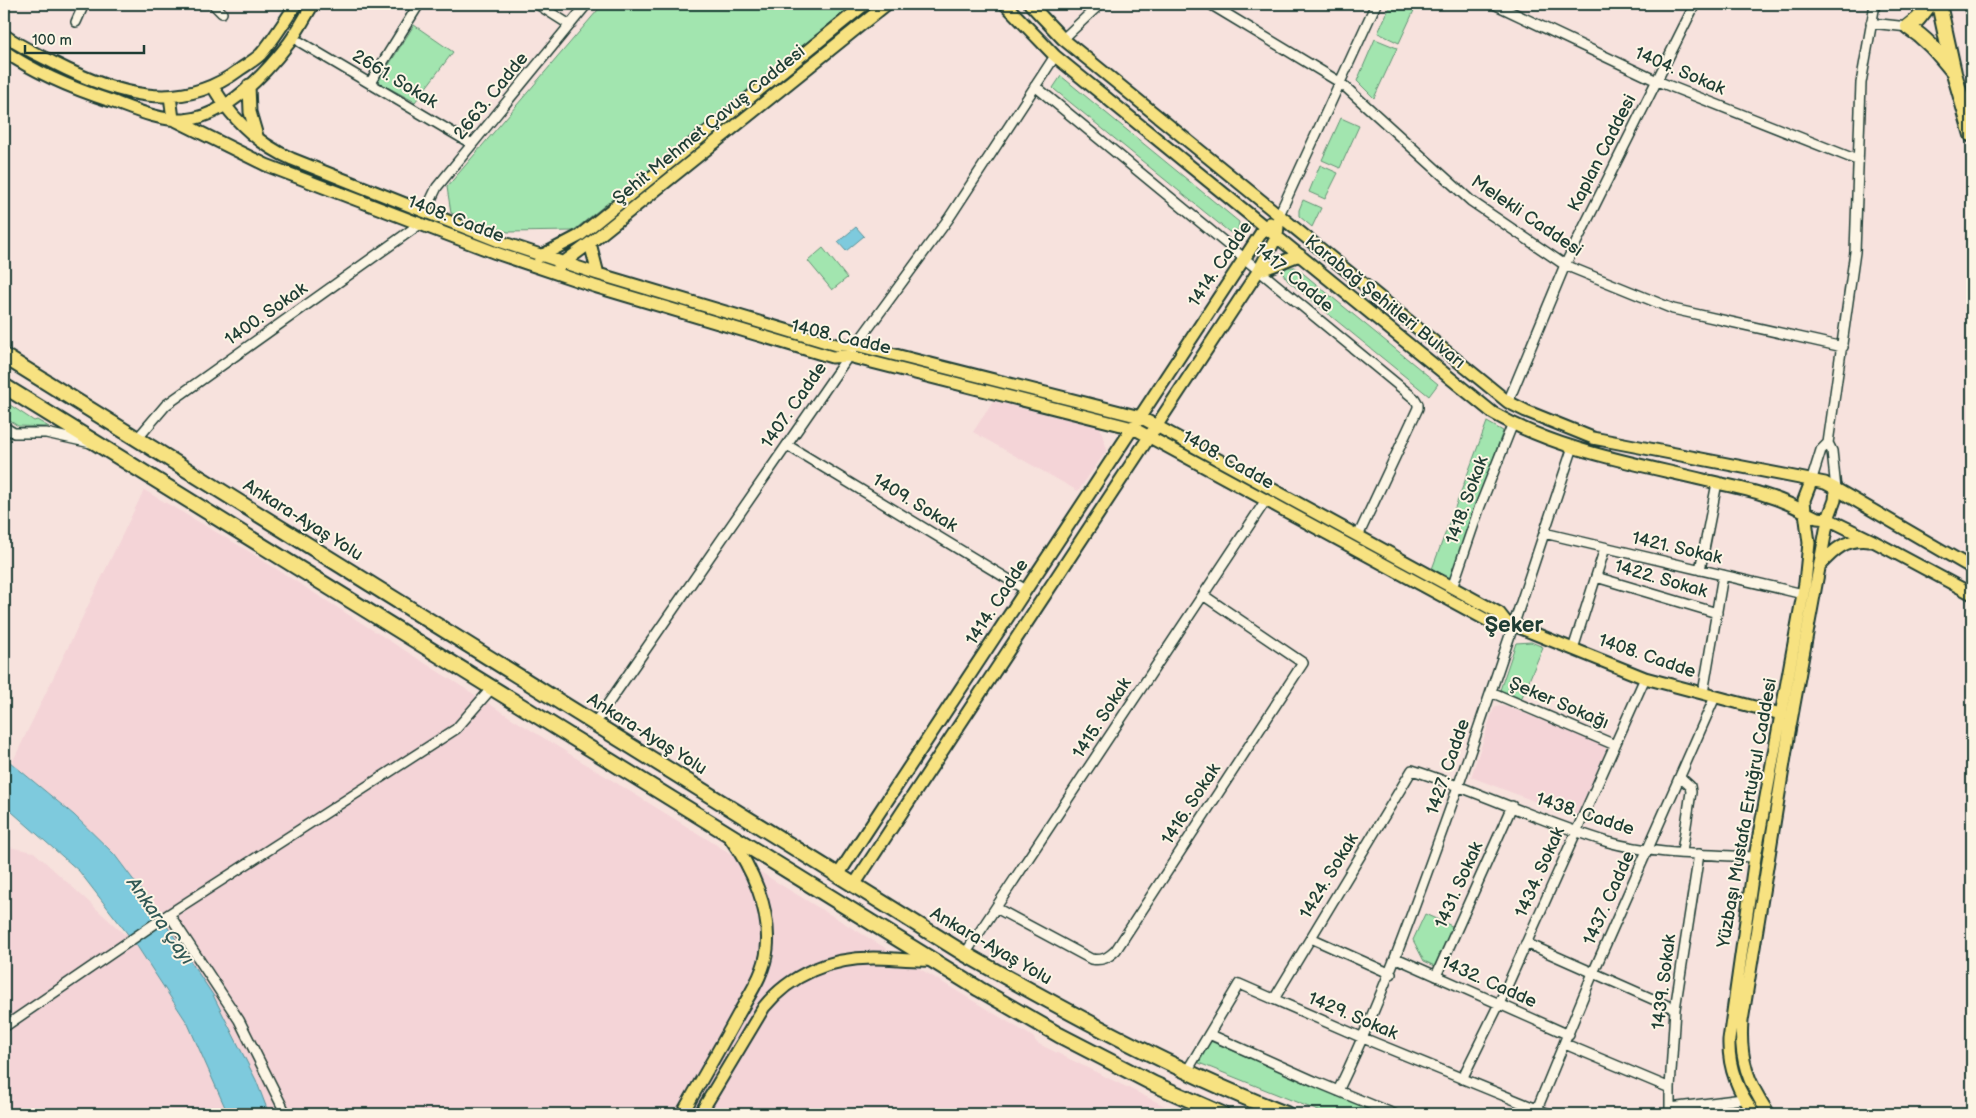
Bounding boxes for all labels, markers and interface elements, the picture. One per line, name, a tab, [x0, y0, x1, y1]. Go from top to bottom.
scale bar	[25, 22, 144, 54]
text: 100 m	[32, 31, 72, 50]
street label: Şehit Mehmet Çavuş Caddesi	[609, 41, 809, 209]
street label: 1404. Sokak	[1632, 43, 1729, 100]
street label: 2661. Sokak	[348, 45, 442, 113]
street label: 2663. Cadde	[449, 48, 533, 144]
street label: Kaplan Caddesi	[1563, 91, 1641, 215]
street label: Melekli Caddesi	[1467, 171, 1587, 261]
street label: 1408. Cadde	[405, 191, 508, 247]
street label: 1414. Cadde	[1184, 217, 1256, 311]
street label: Karabağ Şehitleri Bulvarı	[1301, 231, 1469, 373]
street label: 1417. Cadde	[1250, 239, 1338, 317]
street label: 1400. Sokak	[221, 278, 311, 350]
street label: 1408. Cadde	[789, 315, 893, 359]
street label: 1407. Cadde	[757, 358, 831, 452]
street label: 1408. Cadde	[1178, 426, 1278, 494]
street label: 1418. Sokak	[1441, 453, 1493, 547]
street label: 1409. Sokak	[869, 469, 962, 537]
street label: Ankara-Ayaş Yolu	[239, 475, 367, 565]
street label: 1421. Sokak	[1630, 527, 1724, 569]
street label: 1414. Cadde	[961, 555, 1033, 649]
street label: 1422. Sokak	[1612, 556, 1710, 602]
district label: Şeker	[1485, 612, 1543, 639]
street label: 1408. Cadde	[1596, 630, 1699, 683]
street label: Şeker Sokağı	[1506, 673, 1612, 733]
street label: 1415. Sokak	[1068, 674, 1136, 762]
street label: Yüzbaşı Mustafa Ertuğrul Caddesi	[1713, 677, 1781, 950]
street label: Ankara-Ayaş Yolu	[583, 689, 711, 779]
street label: 1427. Cadde	[1422, 716, 1474, 818]
street label: 1416. Sokak	[1157, 759, 1225, 849]
street label: 1438. Cadde	[1533, 788, 1637, 840]
street label: 1434. Sokak	[1511, 823, 1569, 920]
street label: 1424. Sokak	[1295, 829, 1363, 923]
street label: 1431. Sokak	[1431, 838, 1488, 932]
street label: 1437. Cadde	[1579, 848, 1639, 948]
water label: Ankara Çayı	[121, 872, 199, 970]
street label: Ankara-Ayaş Yolu	[926, 903, 1056, 989]
street label: 1439. Sokak	[1648, 933, 1680, 1031]
street label: 1432. Cadde	[1438, 952, 1540, 1013]
street label: 1429. Sokak	[1305, 988, 1401, 1044]

